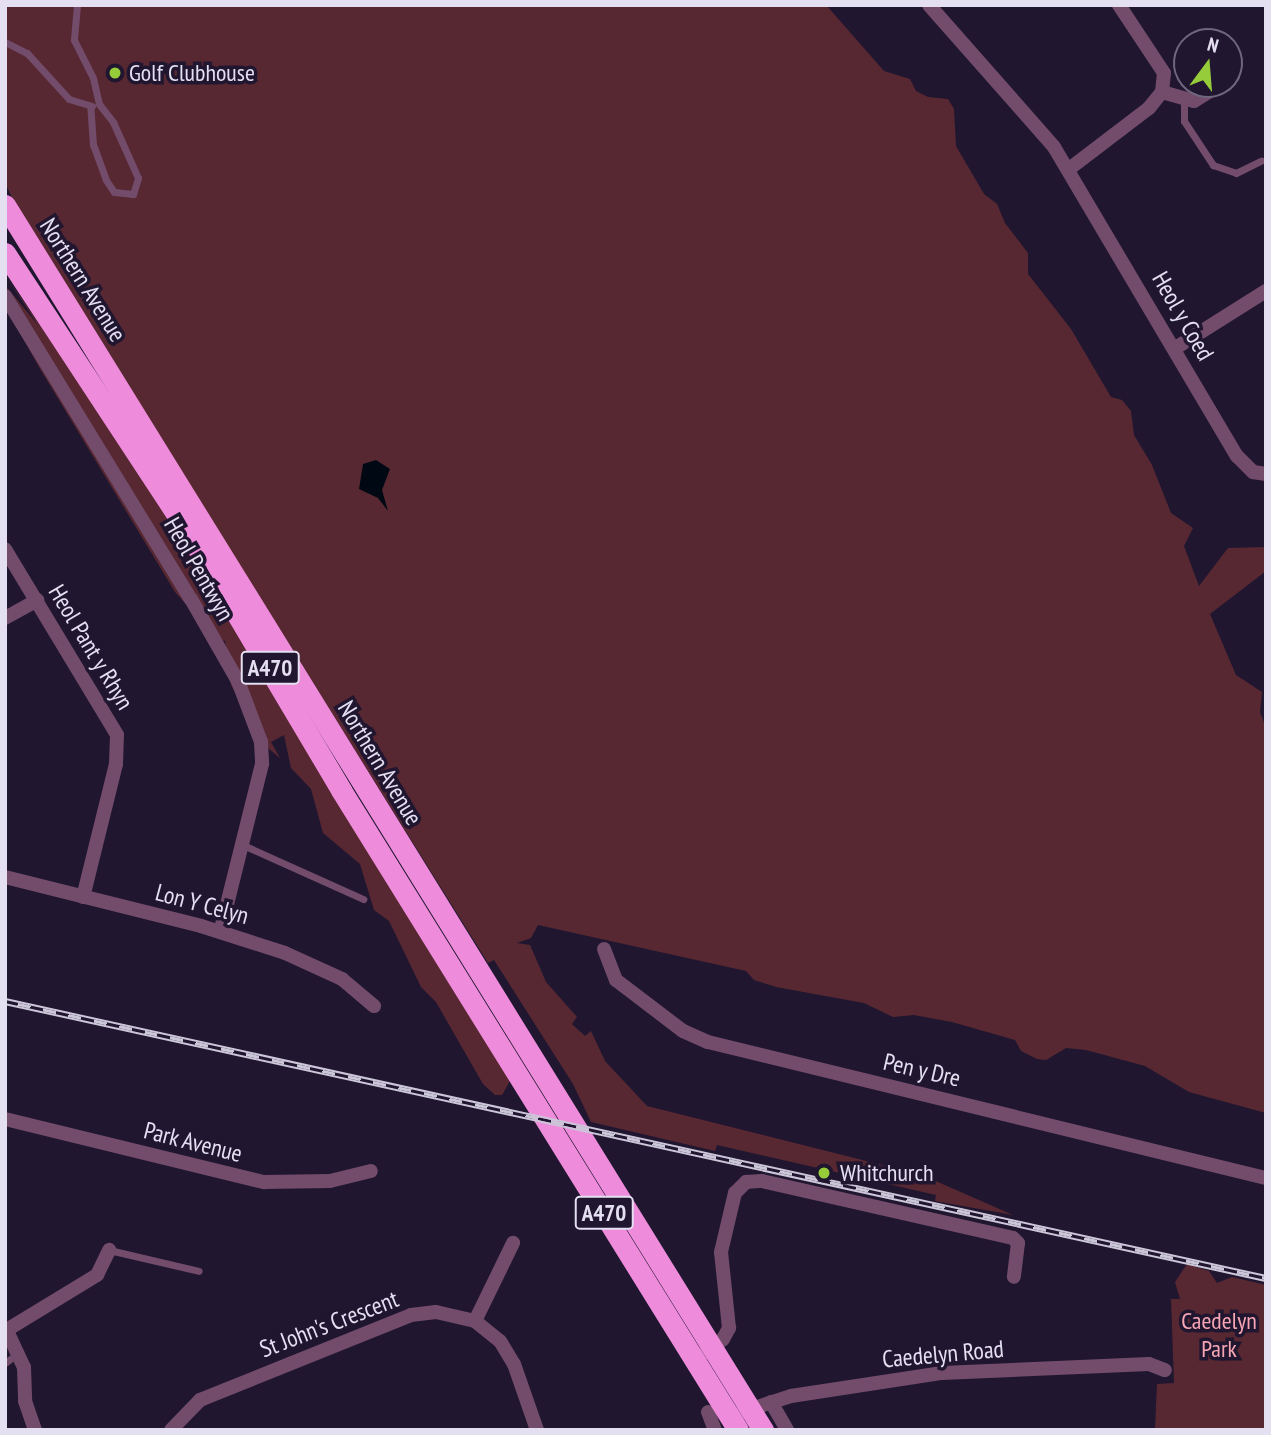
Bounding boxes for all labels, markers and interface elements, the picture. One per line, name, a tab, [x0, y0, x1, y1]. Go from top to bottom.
north arrow	[1173, 28, 1243, 98]
text: N	[1205, 32, 1221, 58]
place label: Golf Clubhouse	[129, 59, 255, 87]
marker: Golf Clubhouse	[107, 65, 123, 81]
street label: Northern Avenue	[34, 213, 132, 347]
street label: Heol y Coed	[1146, 266, 1220, 366]
street label: Heol Pentwyn	[158, 512, 240, 626]
street label: Heol Pant y Rhyn	[42, 579, 140, 715]
road number: A470	[240, 648, 300, 688]
street label: Northern Avenue	[332, 695, 428, 831]
street label: Lon Y Celyn	[152, 878, 252, 930]
street label: Pen y Dre	[880, 1047, 964, 1093]
street label: Park Avenue	[140, 1116, 246, 1168]
place label: Whitchurch	[840, 1159, 934, 1187]
marker: Whitchurch	[814, 1163, 834, 1183]
road number: A470	[574, 1194, 634, 1232]
street label: St John's Crescent	[256, 1284, 402, 1364]
park label: Caedelyn Park	[1181, 1307, 1257, 1363]
street label: Caedelyn Road	[881, 1334, 1005, 1374]

